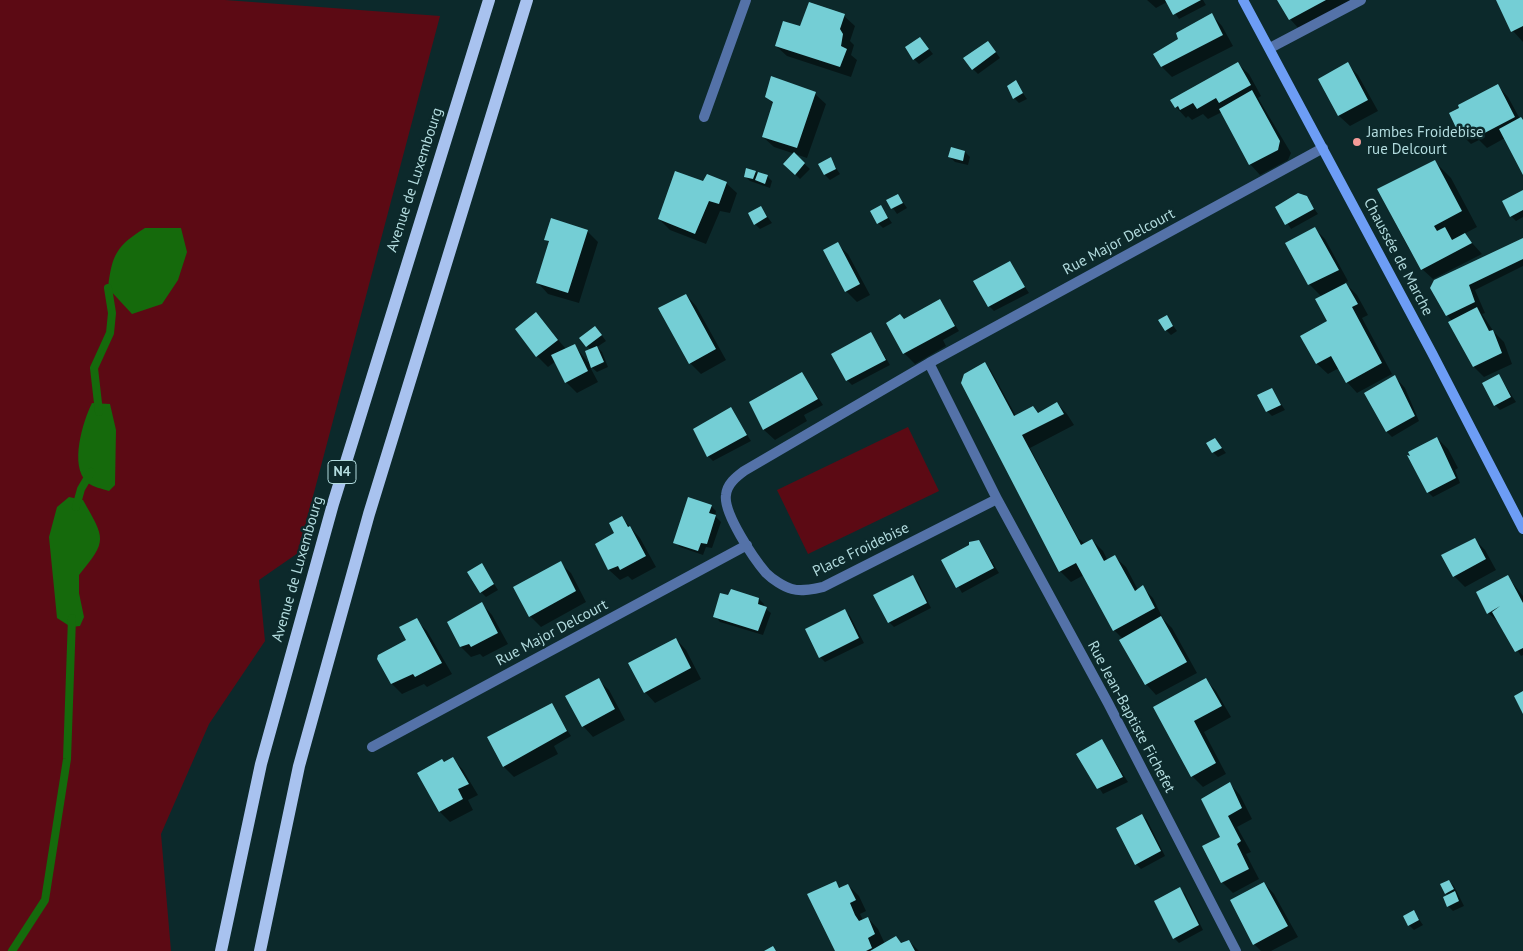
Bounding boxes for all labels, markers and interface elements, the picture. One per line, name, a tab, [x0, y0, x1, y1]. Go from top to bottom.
street label: Avenue de Luxembourg	[383, 106, 447, 254]
place label: Jambes Froidebise rue Delcourt	[1367, 124, 1484, 159]
marker: Jambes Froidebise rue Delcourt	[1351, 136, 1363, 148]
street label: Chaussée de Marche	[1359, 195, 1437, 319]
street label: Rue Major Delcourt	[1060, 205, 1178, 279]
road number: N4	[328, 461, 356, 484]
street label: Avenue de Luxembourg	[269, 494, 327, 644]
street label: Place Froidebise	[810, 519, 912, 581]
street label: Rue Major Delcourt	[493, 596, 611, 670]
street label: Rue Jean-Baptiste Fichefet	[1083, 638, 1179, 796]

